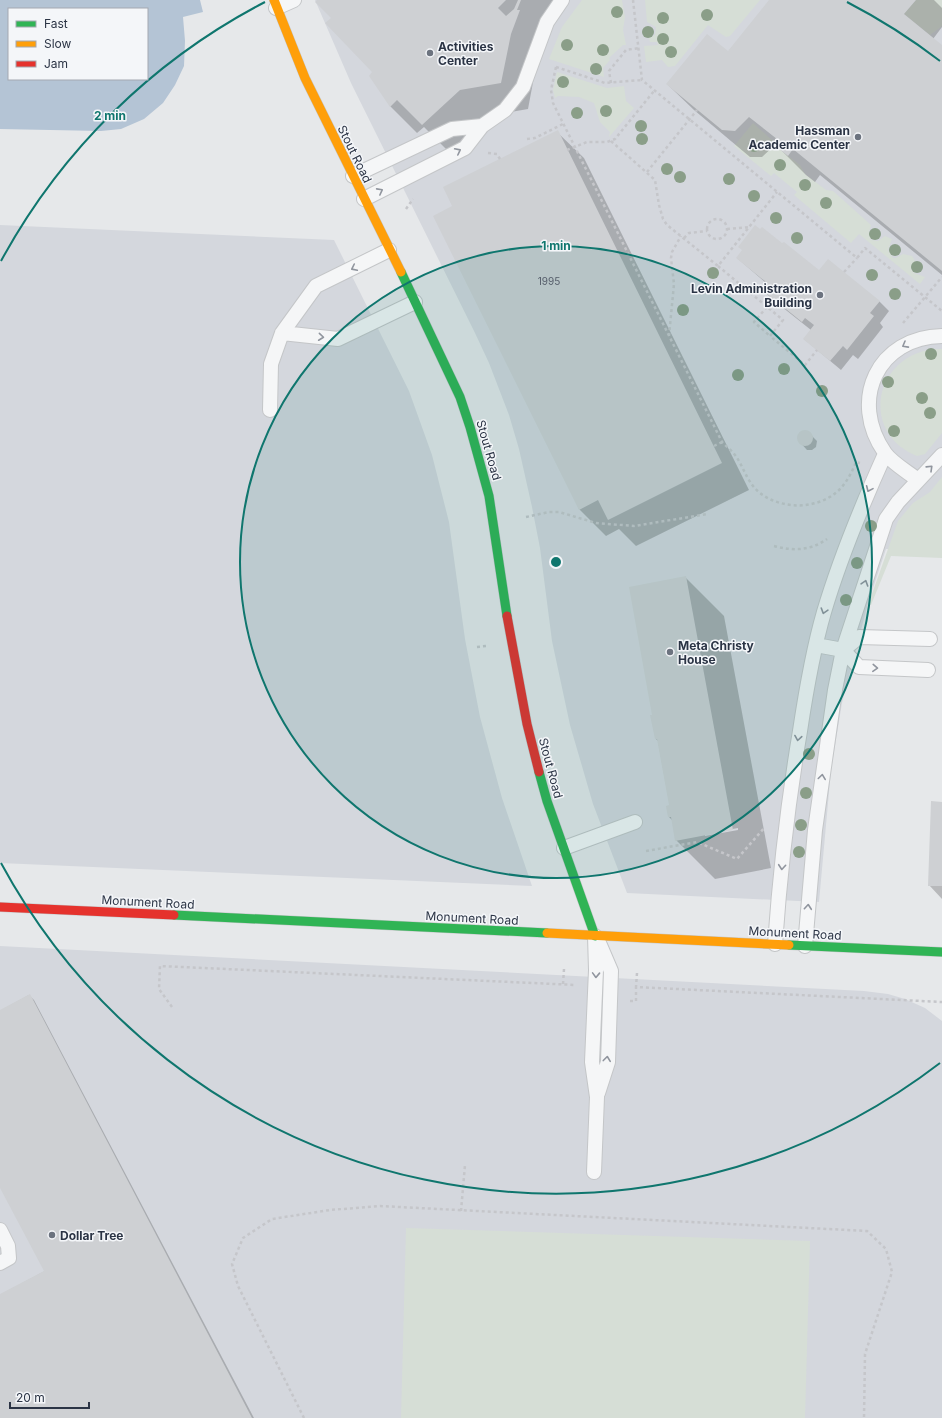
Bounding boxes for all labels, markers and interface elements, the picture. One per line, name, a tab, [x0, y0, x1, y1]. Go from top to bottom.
legend	[8, 8, 148, 80]
text: Fast	[44, 16, 68, 31]
text: Slow	[44, 36, 72, 51]
place label: Activities Center	[438, 39, 494, 68]
marker: Activities Center	[425, 48, 435, 58]
text: Jam	[44, 56, 68, 71]
text: 2 min	[94, 108, 126, 123]
street label: Stout Road	[335, 123, 375, 185]
place label: Hassman Academic Center	[749, 123, 850, 152]
marker: Hassman Academic Center	[853, 132, 863, 142]
one-way arrow	[454, 148, 461, 156]
one-way arrow	[376, 188, 383, 195]
text: 1 min	[541, 238, 571, 253]
one-way arrow	[351, 263, 359, 271]
house number: 1995	[538, 275, 560, 287]
place label: Levin Administration Building	[691, 281, 812, 310]
marker: Levin Administration Building	[815, 290, 825, 300]
one-way arrow	[318, 332, 324, 341]
one-way arrow	[902, 340, 909, 348]
street label: Stout Road	[473, 418, 505, 482]
one-way arrow	[925, 465, 933, 473]
one-way arrow	[866, 485, 874, 493]
centre of rings	[549, 555, 563, 569]
one-way arrow	[860, 579, 869, 586]
one-way arrow	[820, 607, 829, 614]
place label: Meta Christy House	[678, 638, 755, 667]
marker: Meta Christy House	[665, 647, 675, 657]
one-way arrow	[872, 664, 878, 672]
one-way arrow	[794, 735, 803, 742]
street label: Stout Road	[536, 736, 566, 800]
one-way arrow	[817, 774, 826, 780]
one-way arrow	[777, 864, 786, 870]
street label: Monument Road	[101, 892, 195, 912]
one-way arrow	[803, 904, 812, 910]
street label: Monument Road	[425, 908, 519, 928]
street label: Monument Road	[748, 923, 842, 943]
one-way arrow	[591, 972, 600, 978]
one-way arrow	[602, 1056, 611, 1063]
place label: Dollar Tree	[60, 1228, 123, 1243]
marker: Dollar Tree	[47, 1230, 57, 1240]
scale bar	[10, 1384, 89, 1410]
text: 20 m	[16, 1390, 45, 1405]

